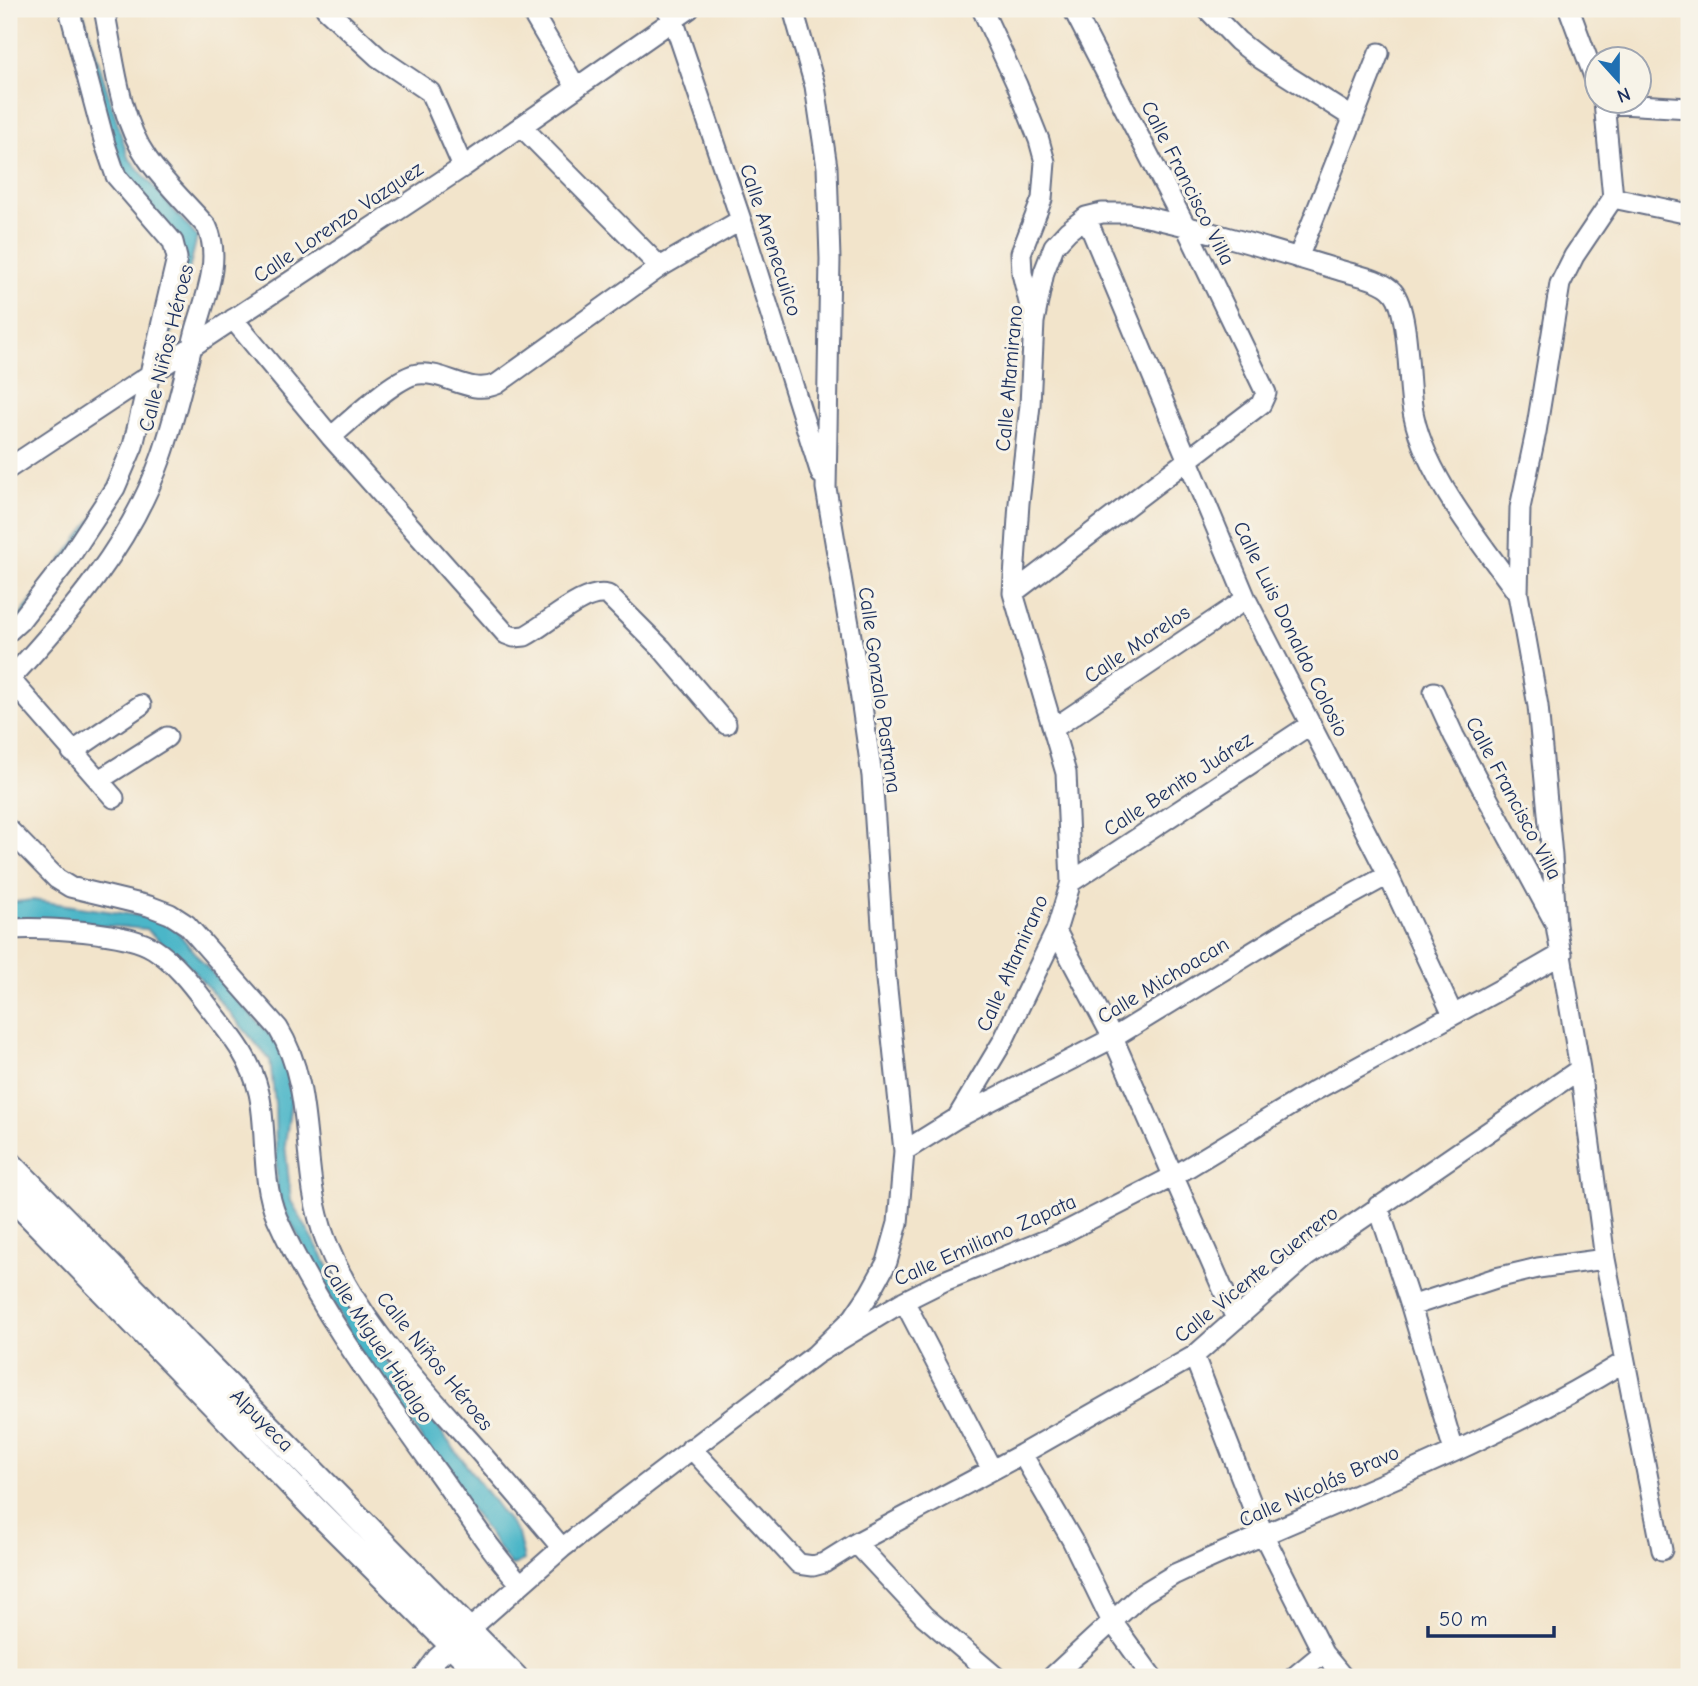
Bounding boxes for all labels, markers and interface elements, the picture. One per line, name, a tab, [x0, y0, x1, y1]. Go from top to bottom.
north arrow	[1582, 46, 1652, 116]
text: N	[1614, 82, 1633, 107]
street label: Calle Francisco Villa	[1136, 97, 1240, 269]
street label: Calle Lorenzo Vazquez	[249, 156, 427, 288]
street label: Calle Anenecuilco	[735, 161, 807, 319]
street label: Calle Niños Héroes	[134, 262, 198, 434]
street label: Calle Altamirano	[991, 304, 1027, 452]
street label: Calle Luis Donaldo Colosio	[1228, 517, 1354, 741]
street label: Calle Gonzalo Pastrana	[854, 585, 906, 795]
street label: Calle Morelos	[1080, 600, 1194, 688]
street label: Calle Francisco Villa	[1461, 713, 1567, 883]
street label: Calle Benito Juárez	[1099, 727, 1257, 841]
street label: Calle Altamirano	[971, 891, 1053, 1035]
street label: Calle Michoacan	[1093, 931, 1233, 1029]
street label: Calle Emiliano Zapata	[890, 1189, 1080, 1291]
street label: Calle Vicente Guerrero	[1169, 1201, 1343, 1347]
street label: Calle Miguel Hidalgo	[317, 1259, 439, 1427]
street label: Calle Niños Héroes	[372, 1287, 498, 1435]
street label: Alpuyeca	[226, 1384, 298, 1456]
street label: Calle Nicolás Bravo	[1235, 1440, 1403, 1532]
scale bar	[1428, 1595, 1554, 1639]
text: 50 m	[1439, 1607, 1488, 1631]

